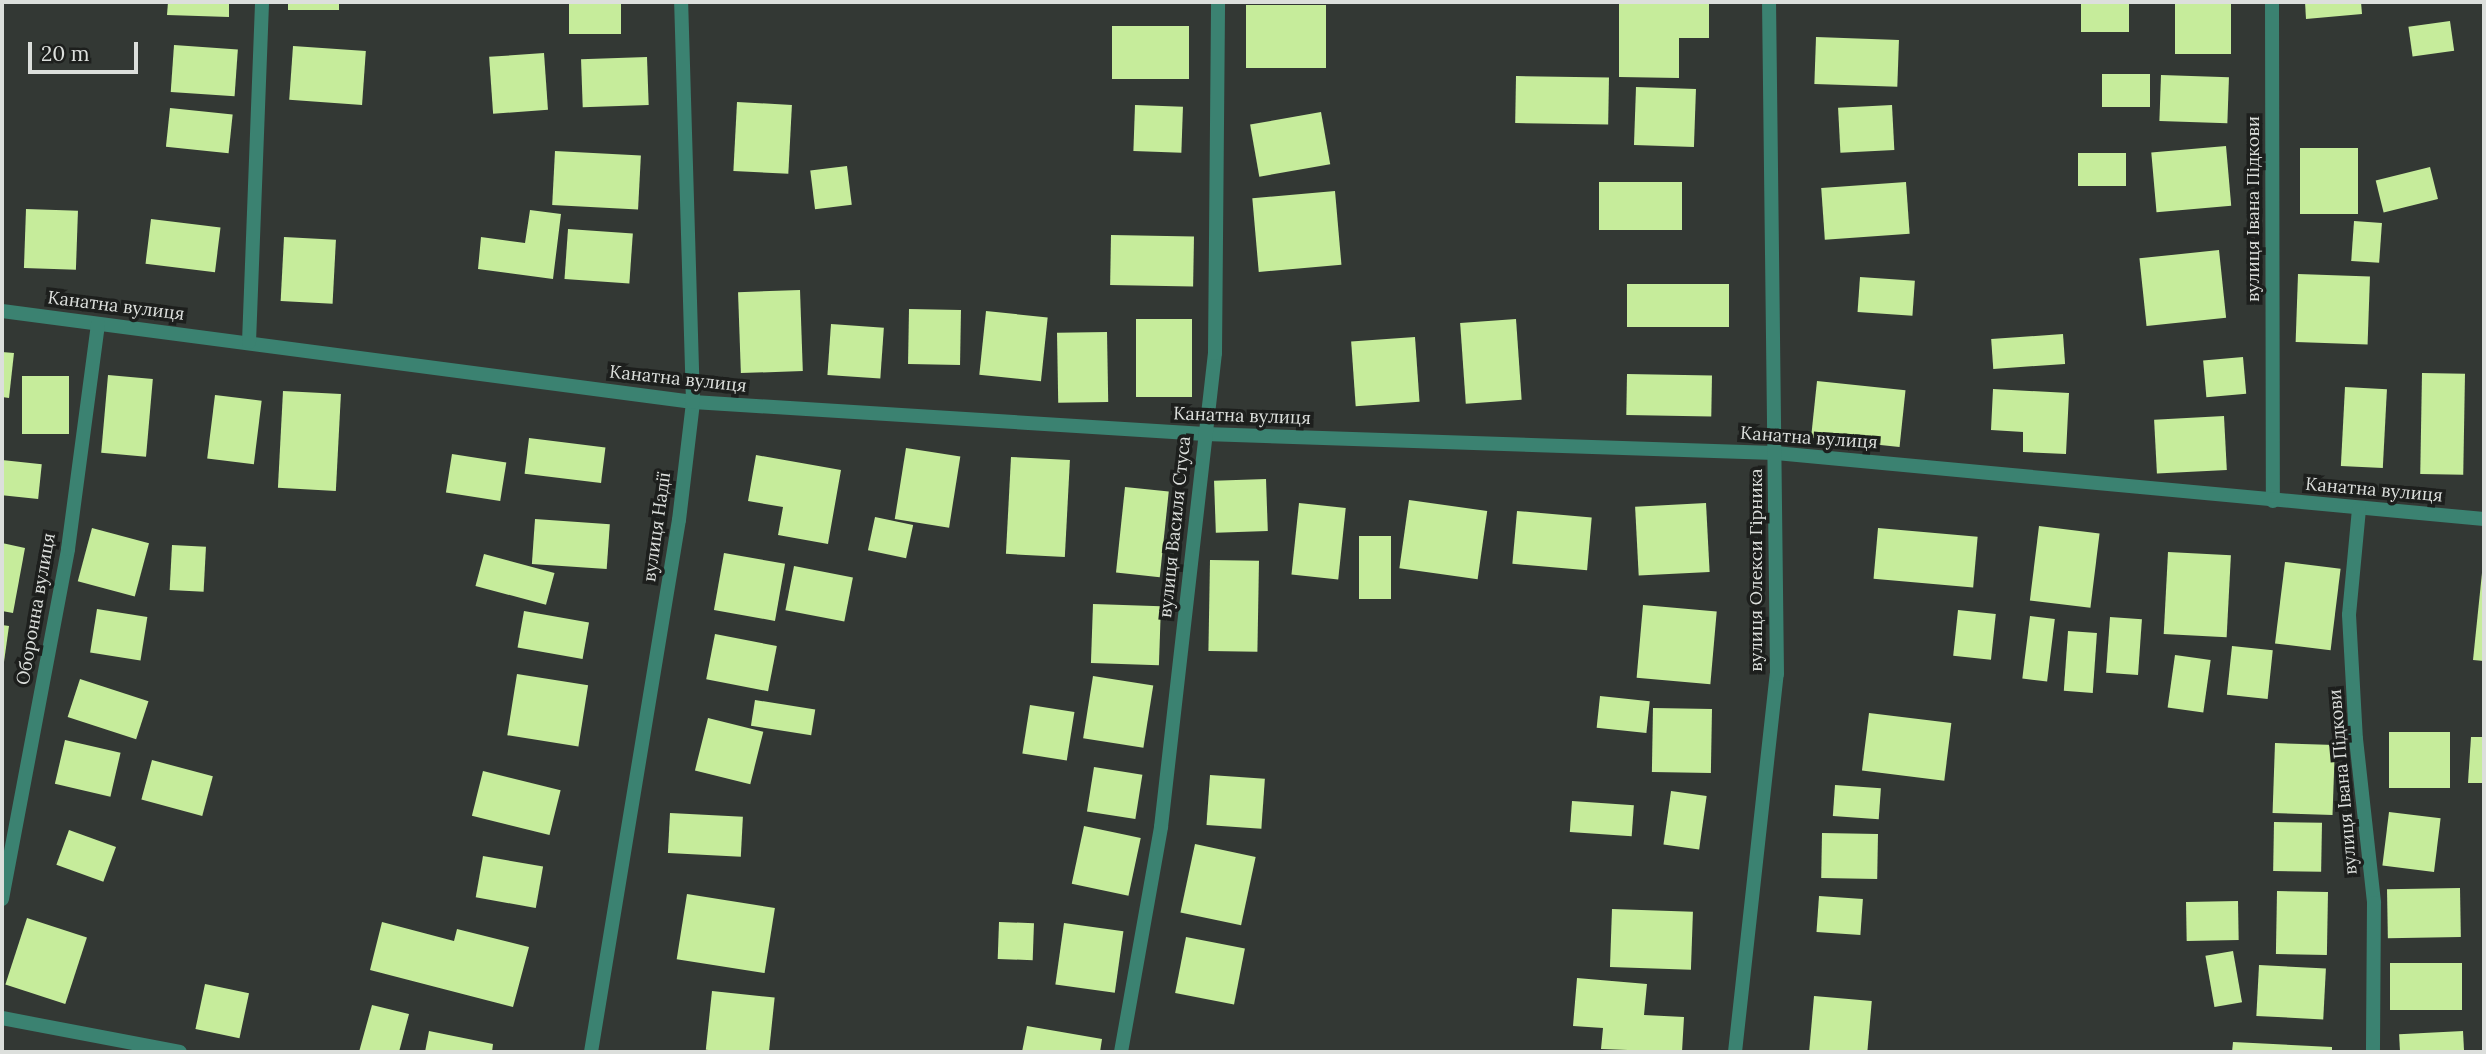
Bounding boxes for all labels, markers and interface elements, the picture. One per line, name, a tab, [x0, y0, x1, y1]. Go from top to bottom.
scale bar	[32, 28, 142, 72]
text: 20 m	[41, 40, 90, 67]
street label: вулиця Івана Підкови	[2242, 116, 2264, 302]
street label: Канатна вулиця	[46, 287, 186, 325]
street label: Канатна вулиця	[608, 361, 748, 397]
street label: Канатна вулиця	[1173, 403, 1311, 429]
street label: Канатна вулиця	[1739, 422, 1879, 454]
street label: вулиця Василя Стуса	[1155, 435, 1195, 619]
street label: вулиця Олекси Гірника	[1745, 468, 1767, 672]
street label: вулиця Надії	[639, 471, 675, 583]
street label: Канатна вулиця	[2304, 473, 2444, 507]
street label: Оборонна вулиця	[12, 531, 60, 687]
street label: вулиця Івана Підкови	[2324, 688, 2362, 876]

